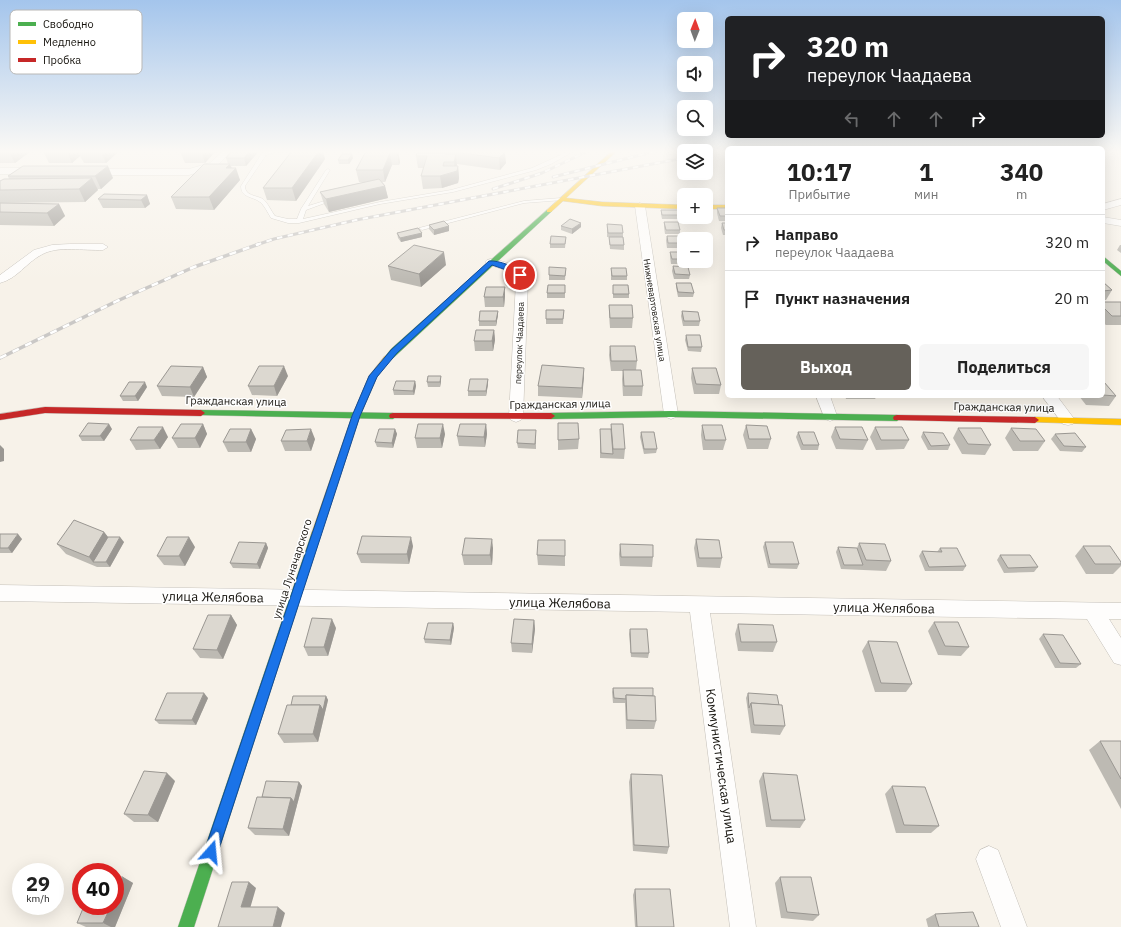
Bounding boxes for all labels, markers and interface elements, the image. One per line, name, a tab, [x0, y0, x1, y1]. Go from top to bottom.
legend	[10, 10, 142, 74]
north arrow	[677, 12, 713, 48]
map controls	[677, 12, 713, 268]
text: Свободно	[43, 17, 94, 31]
text: 320 m	[807, 28, 889, 65]
icon: right	[741, 32, 793, 84]
text: Медленно	[43, 35, 96, 49]
text: Пробка	[43, 53, 81, 67]
button: sound	[677, 56, 713, 92]
text: переулок Чаадаева	[807, 64, 972, 87]
button: search	[677, 100, 713, 136]
icon: left	[841, 108, 863, 130]
icon: ahead	[883, 108, 905, 130]
icon: ahead	[925, 108, 947, 130]
icon: right	[967, 108, 989, 130]
button: layers	[677, 144, 713, 180]
text: 10:17	[787, 156, 852, 188]
text: 1	[919, 156, 933, 188]
text: 340	[1000, 156, 1043, 188]
text: Прибытие	[789, 186, 850, 203]
text: мин	[914, 186, 938, 203]
text: m	[1016, 186, 1027, 203]
button: +	[677, 188, 713, 224]
text: Направо	[775, 225, 838, 244]
button: −	[677, 232, 713, 268]
icon: right	[741, 232, 763, 254]
text: 320 m	[1045, 233, 1089, 252]
text: переулок Чаадаева	[775, 244, 894, 261]
pin	[503, 258, 537, 292]
street label: Нижневартовская улица	[641, 258, 669, 362]
icon: arrive	[509, 264, 531, 286]
icon: arrive	[741, 288, 763, 310]
text: Пункт назначения	[775, 289, 910, 308]
text: 20 m	[1054, 289, 1089, 308]
street label: переулок Чаадаева	[512, 302, 526, 384]
button: Выход	[741, 344, 911, 390]
button: Поделиться	[919, 344, 1089, 390]
street label: Гражданская улица	[185, 393, 287, 409]
street label: Гражданская улица	[509, 396, 611, 412]
street label: Гражданская улица	[953, 399, 1055, 415]
street label: улица Луначарского	[269, 517, 315, 621]
street label: улица Желябова	[162, 588, 264, 606]
street label: улица Желябова	[509, 594, 611, 612]
street label: улица Желябова	[833, 599, 935, 617]
street label: Коммунистическая улица	[702, 687, 740, 845]
position arrow	[190, 831, 232, 873]
speed limit sign: 40	[72, 863, 124, 915]
text: 29	[26, 870, 50, 897]
text: km/h	[26, 892, 50, 905]

